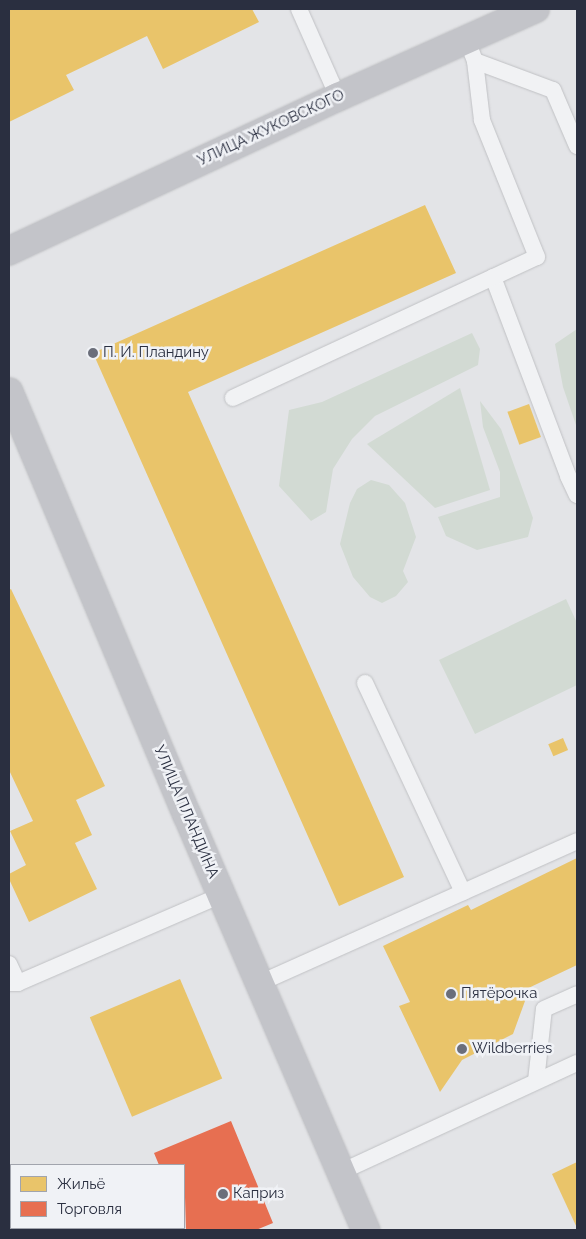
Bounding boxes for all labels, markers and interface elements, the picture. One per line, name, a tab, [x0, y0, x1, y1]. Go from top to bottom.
street label: УЛИЦА ЖУКОВСКОГО	[195, 86, 347, 170]
place label: П. И. Пландину	[103, 344, 209, 362]
marker: П. И. Пландину	[87, 347, 99, 359]
street label: УЛИЦА ПЛАНДИНА	[150, 743, 222, 881]
place label: Пятёрочка	[461, 985, 537, 1003]
marker: Пятёрочка	[445, 988, 457, 1000]
place label: Wildberries	[472, 1040, 552, 1058]
marker: Wildberries	[456, 1043, 468, 1055]
legend	[10, 1164, 185, 1229]
text: Жильё	[57, 1175, 105, 1193]
place label: Каприз	[233, 1185, 284, 1203]
marker: Каприз	[217, 1188, 229, 1200]
text: Торговля	[57, 1200, 122, 1218]

